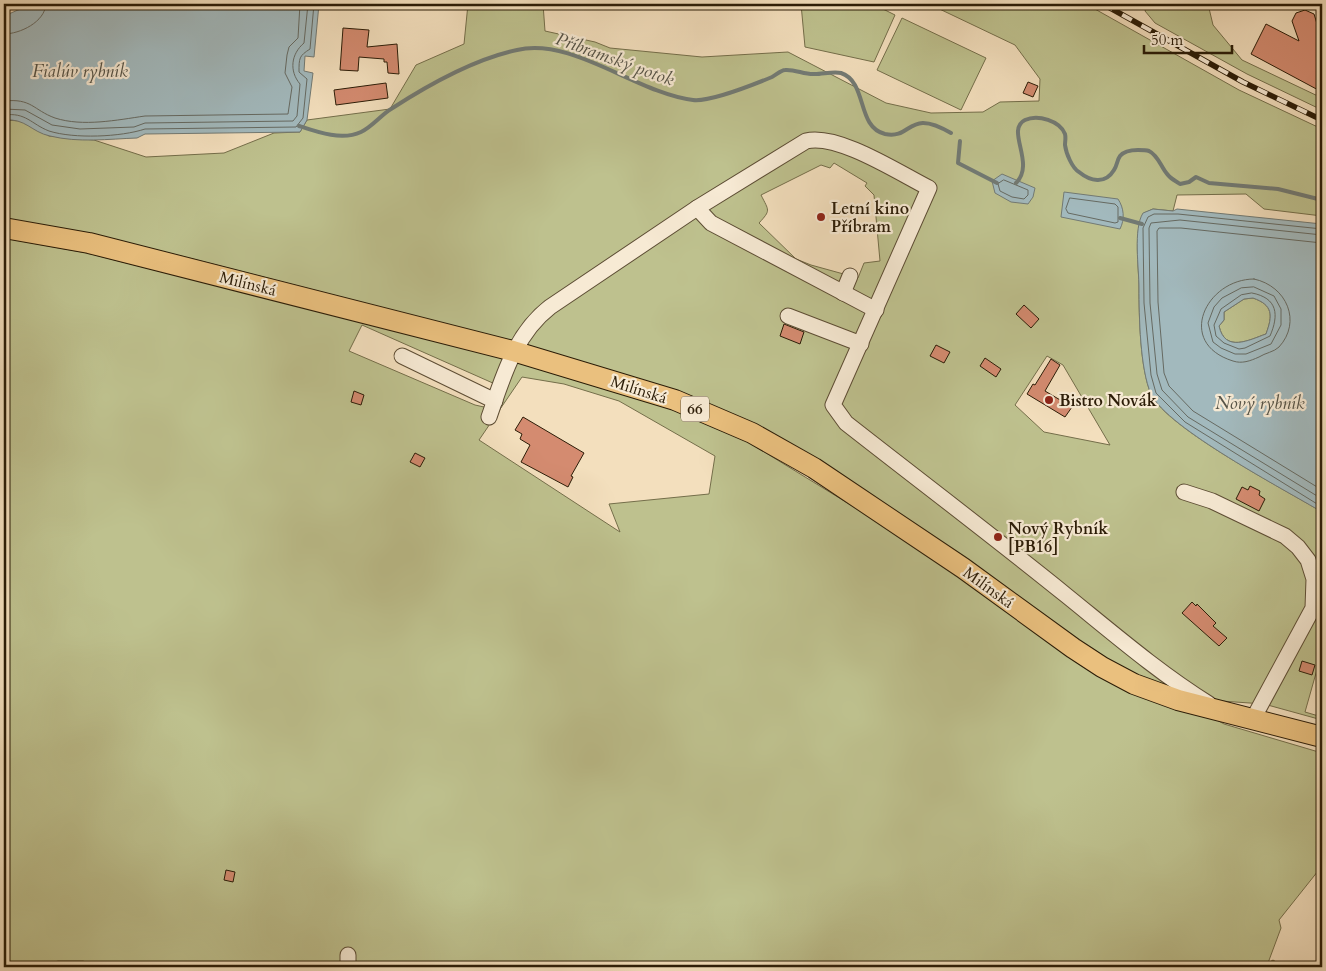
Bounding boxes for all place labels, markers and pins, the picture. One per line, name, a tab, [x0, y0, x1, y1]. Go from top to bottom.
place label: Letní kino Příbram	[831, 198, 909, 238]
marker: Letní kino Příbram	[815, 211, 827, 223]
place label: Bistro Novák	[1059, 390, 1157, 412]
marker: Bistro Novák	[1043, 394, 1055, 406]
place label: Nový Rybník [PB16]	[1008, 518, 1108, 558]
marker: Nový Rybník [PB16]	[992, 531, 1004, 543]

